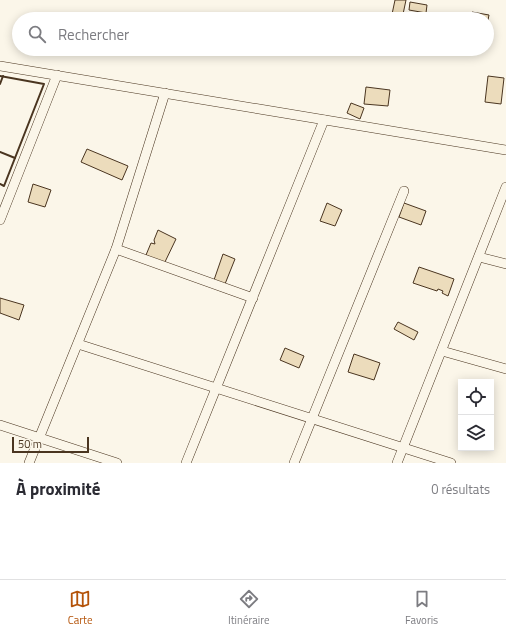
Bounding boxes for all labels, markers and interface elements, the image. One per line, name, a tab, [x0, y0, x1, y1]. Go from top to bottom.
search box	[12, 12, 494, 56]
icon: search	[26, 23, 48, 45]
text: Rechercher	[58, 23, 129, 46]
map controls	[458, 379, 494, 451]
button: locate	[458, 379, 494, 415]
button: layers	[458, 415, 494, 451]
scale bar	[12, 435, 89, 454]
text: 50 m	[18, 436, 42, 452]
text: À proximité	[16, 476, 100, 502]
text: 0 résultats	[431, 479, 490, 499]
tab: Carte	[68, 588, 92, 628]
tab: Itinéraire	[228, 588, 269, 628]
tab: Favoris	[405, 588, 438, 628]

